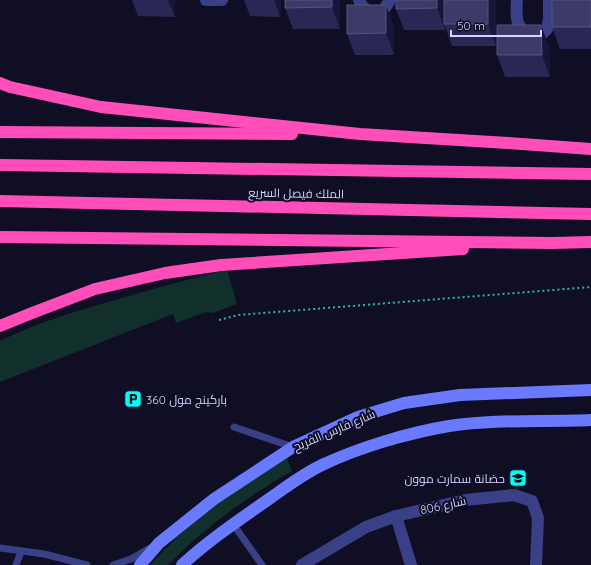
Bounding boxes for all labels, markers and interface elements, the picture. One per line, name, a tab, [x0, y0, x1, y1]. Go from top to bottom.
scale bar	[451, 12, 541, 38]
text: 50 m	[457, 18, 485, 33]
street label: الملك فيصل السريع	[248, 185, 344, 202]
parking icon: باركينج مول 360	[123, 389, 143, 409]
place label: باركينج مول 360	[146, 392, 227, 408]
street label: شارع فارس الفريح	[291, 406, 378, 455]
school or university icon: حضانة سمارت موون	[508, 468, 528, 488]
place label: حضانة سمارت موون	[404, 471, 505, 486]
street label: شارع 806	[419, 493, 468, 518]

